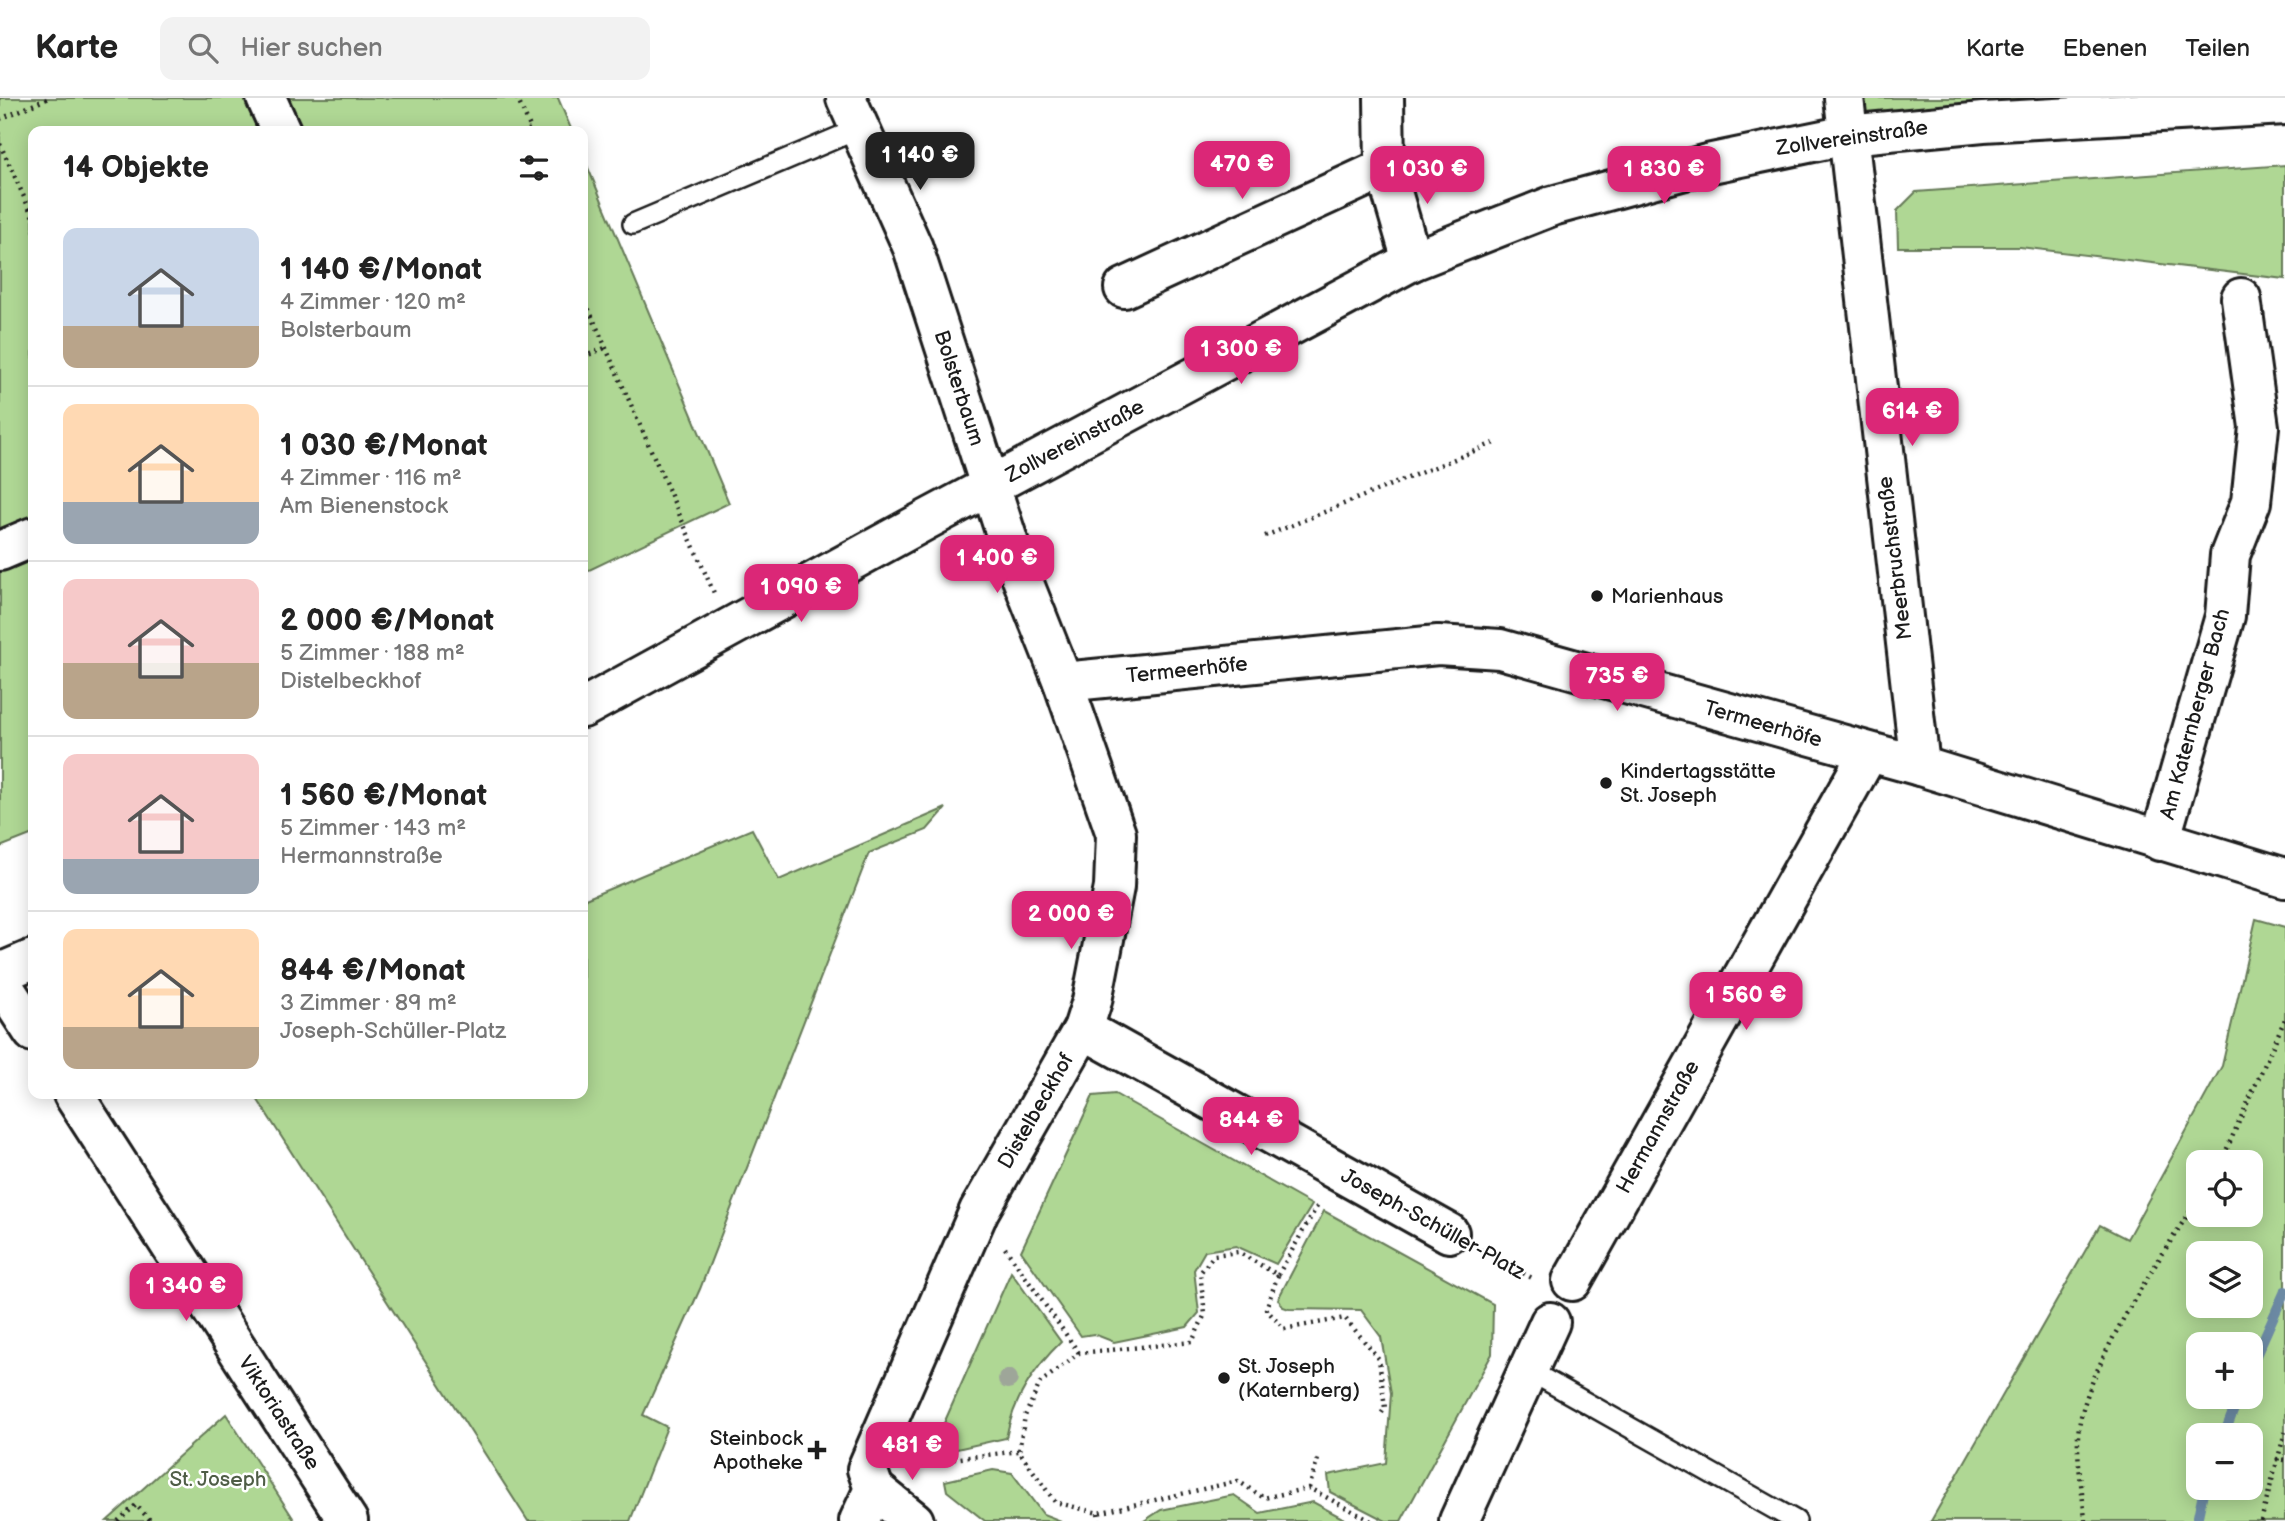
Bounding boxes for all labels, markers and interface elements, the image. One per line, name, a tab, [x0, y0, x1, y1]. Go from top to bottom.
search box	[160, 17, 650, 80]
text: Karte	[35, 28, 118, 68]
icon: search	[184, 29, 222, 67]
text: Hier suchen	[240, 33, 383, 64]
text: Karte	[1966, 34, 2024, 63]
text: Ebenen	[2062, 34, 2147, 63]
text: Teilen	[2185, 34, 2250, 63]
street label: Zollvereinstraße	[1774, 115, 1929, 161]
pin: 1 140 €	[855, 132, 985, 192]
text: 1 140 €	[881, 141, 959, 169]
pin: 470 €	[1193, 141, 1291, 201]
pin: 1 030 €	[1362, 146, 1492, 206]
pin: 1 830 €	[1599, 146, 1729, 206]
icon: filters	[515, 149, 553, 187]
text: 14 Objekte	[63, 150, 209, 186]
text: 470 €	[1210, 150, 1274, 178]
text: 1 030 €	[1386, 155, 1468, 183]
text: 1 830 €	[1623, 155, 1705, 183]
text: 1 140 €/Monat	[280, 252, 482, 288]
icon: home	[119, 256, 203, 340]
text: 4 Zimmer · 120 m²	[280, 288, 466, 316]
text: Bolsterbaum	[280, 316, 411, 344]
street label: Bolsterbaum	[929, 327, 989, 449]
pin: 1 300 €	[1176, 327, 1306, 386]
text: 1 300 €	[1200, 335, 1282, 363]
pin: 614 €	[1863, 388, 1961, 448]
street label: Zollvereinstraße	[1001, 394, 1148, 488]
text: 614 €	[1882, 397, 1942, 425]
text: 1 030 €/Monat	[280, 428, 488, 464]
icon: home	[119, 432, 203, 516]
text: 4 Zimmer · 116 m²	[280, 464, 462, 492]
street label: Meerbruchstraße	[1873, 475, 1917, 641]
text: Am Bienenstock	[280, 492, 448, 520]
pin: 1 400 €	[932, 536, 1062, 595]
text: 1 400 €	[956, 544, 1038, 572]
pin: 1 090 €	[736, 564, 866, 624]
text: 1 090 €	[760, 573, 842, 601]
place label: Marienhaus	[1611, 584, 1723, 609]
marker: Marienhaus	[1589, 588, 1605, 604]
text: 2 000 €/Monat	[280, 603, 494, 639]
street label: Am Katernberger Bach	[2155, 606, 2235, 822]
icon: home	[119, 607, 203, 691]
text: 5 Zimmer · 188 m²	[280, 639, 465, 667]
street label: Termeerhöfe	[1125, 651, 1249, 689]
pin: 735 €	[1568, 654, 1666, 713]
text: 735 €	[1586, 662, 1648, 690]
text: Distelbeckhof	[280, 667, 422, 695]
street label: Termeerhöfe	[1701, 695, 1825, 753]
place label: Kindertagsstätte St. Joseph	[1620, 759, 1776, 808]
marker: Kindertagsstätte St. Joseph	[1598, 775, 1614, 791]
text: 1 560 €/Monat	[280, 778, 487, 814]
icon: home	[119, 782, 203, 866]
text: 5 Zimmer · 143 m²	[280, 814, 466, 842]
text: Hermannstraße	[280, 842, 443, 870]
pin: 2 000 €	[1006, 892, 1136, 951]
text: 2 000 €	[1028, 900, 1114, 928]
text: 844 €/Monat	[280, 953, 465, 989]
icon: home	[119, 957, 203, 1041]
pin: 1 560 €	[1681, 972, 1811, 1032]
text: 1 560 €	[1706, 981, 1786, 1009]
text: 3 Zimmer · 89 m²	[280, 989, 457, 1017]
text: Joseph-Schüller-Platz	[280, 1017, 506, 1045]
street label: Distelbeckhof	[993, 1048, 1079, 1173]
street label: Hermannstraße	[1611, 1056, 1705, 1198]
pin: 844 €	[1202, 1098, 1300, 1157]
text: 844 €	[1219, 1106, 1283, 1134]
map controls	[2186, 1150, 2263, 1500]
button: locate	[2186, 1150, 2263, 1227]
street label: Joseph-Schüller-Platz	[1337, 1163, 1530, 1285]
button: layers	[2186, 1241, 2263, 1318]
pin: 1 340 €	[121, 1264, 251, 1323]
text: 1 340 €	[146, 1272, 226, 1300]
button: +	[2186, 1332, 2263, 1409]
street label: Viktoriastraße	[233, 1351, 325, 1475]
place label: St. Joseph (Katernberg)	[1238, 1354, 1360, 1403]
marker: St. Joseph (Katernberg)	[1216, 1370, 1232, 1386]
pin: 481 €	[863, 1422, 961, 1482]
button: −	[2186, 1423, 2263, 1500]
place label: Steinbock Apotheke	[710, 1426, 804, 1475]
text: 481 €	[882, 1431, 942, 1459]
marker: Steinbock Apotheke	[809, 1442, 825, 1458]
park label: St. Joseph	[170, 1467, 266, 1492]

